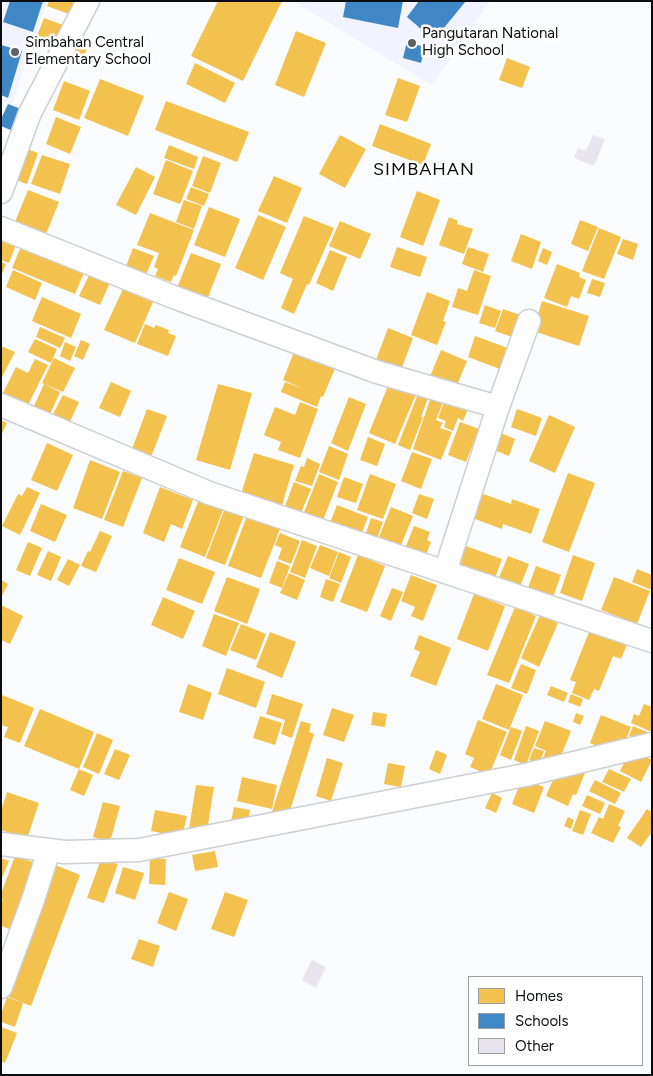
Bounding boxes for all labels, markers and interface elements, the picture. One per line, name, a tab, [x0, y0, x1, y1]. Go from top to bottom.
place label: Pangutaran National High School	[422, 25, 558, 60]
place label: Simbahan Central Elementary School	[25, 34, 151, 69]
marker: Pangutaran National High School	[406, 37, 418, 49]
marker: Simbahan Central Elementary School	[9, 46, 21, 58]
district label: SIMBAHAN	[372, 159, 476, 181]
legend	[468, 976, 643, 1066]
text: Homes	[515, 987, 563, 1005]
text: Schools	[515, 1012, 568, 1030]
text: Other	[515, 1037, 554, 1055]

